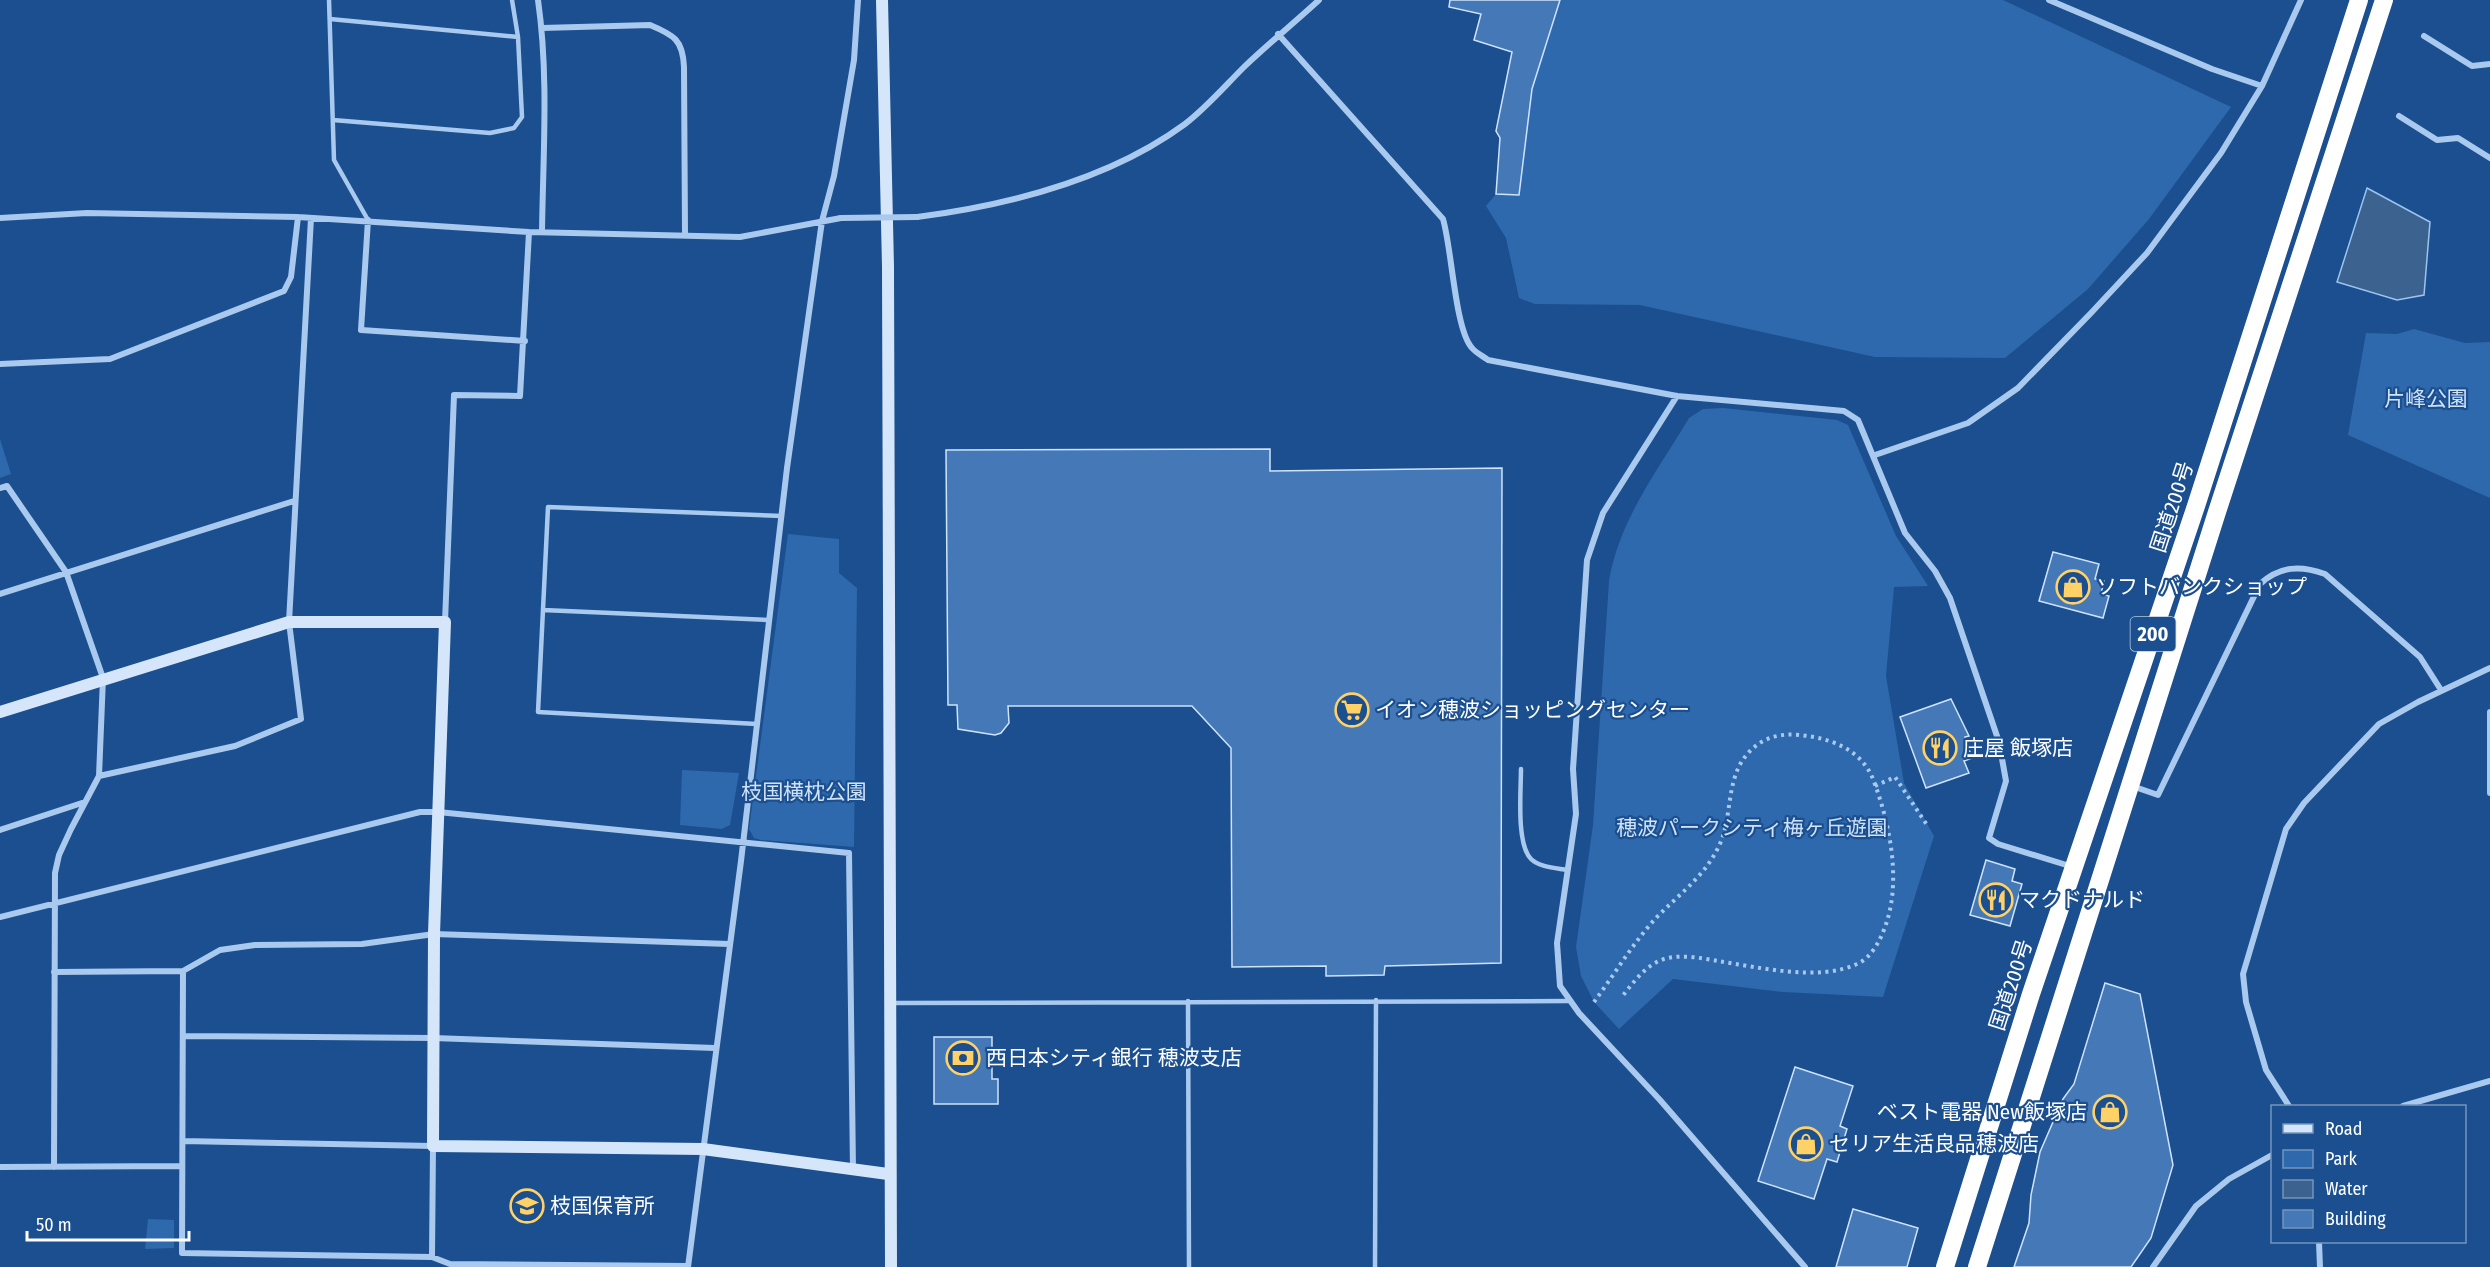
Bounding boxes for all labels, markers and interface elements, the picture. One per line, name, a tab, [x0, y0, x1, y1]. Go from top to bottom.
park label: 片峰公園	[2384, 386, 2468, 412]
street label: 国道200号	[2145, 458, 2199, 556]
shop icon: ソフトバンクショップ	[2055, 569, 2091, 605]
place label: ソフトバンクショップ	[2096, 574, 2307, 600]
road number: 200	[2130, 617, 2176, 651]
supermarket icon: イオン穂波ショッピングセンター	[1334, 692, 1370, 728]
place label: イオン穂波ショッピングセンター	[1375, 697, 1690, 723]
restaurant icon: 庄屋 飯塚店	[1922, 730, 1958, 766]
place label: 庄屋 飯塚店	[1963, 735, 2073, 761]
park label: 枝国横枕公園	[741, 779, 867, 805]
park label: 穂波パークシティ梅ヶ丘遊園	[1616, 815, 1888, 841]
restaurant icon: マクドナルド	[1978, 882, 2014, 918]
place label: マクドナルド	[2019, 887, 2145, 913]
street label: 国道200号	[1984, 936, 2038, 1034]
bank icon: 西日本シティ銀行 穂波支店	[945, 1040, 981, 1076]
place label: 西日本シティ銀行 穂波支店	[986, 1045, 1242, 1071]
shop icon: ベスト電器 New飯塚店	[2092, 1094, 2128, 1130]
place label: ベスト電器 New飯塚店	[1877, 1099, 2087, 1125]
legend	[2271, 1105, 2466, 1243]
text: Road	[2325, 1118, 2362, 1140]
shop icon: セリア生活良品穂波店	[1788, 1126, 1824, 1162]
place label: セリア生活良品穂波店	[1829, 1131, 2039, 1157]
text: Park	[2325, 1148, 2358, 1170]
text: Water	[2325, 1178, 2368, 1200]
school or university icon: 枝国保育所	[509, 1188, 545, 1224]
place label: 枝国保育所	[550, 1193, 655, 1219]
scale bar	[27, 1204, 189, 1242]
text: Building	[2325, 1208, 2386, 1230]
text: 50 m	[36, 1214, 72, 1236]

